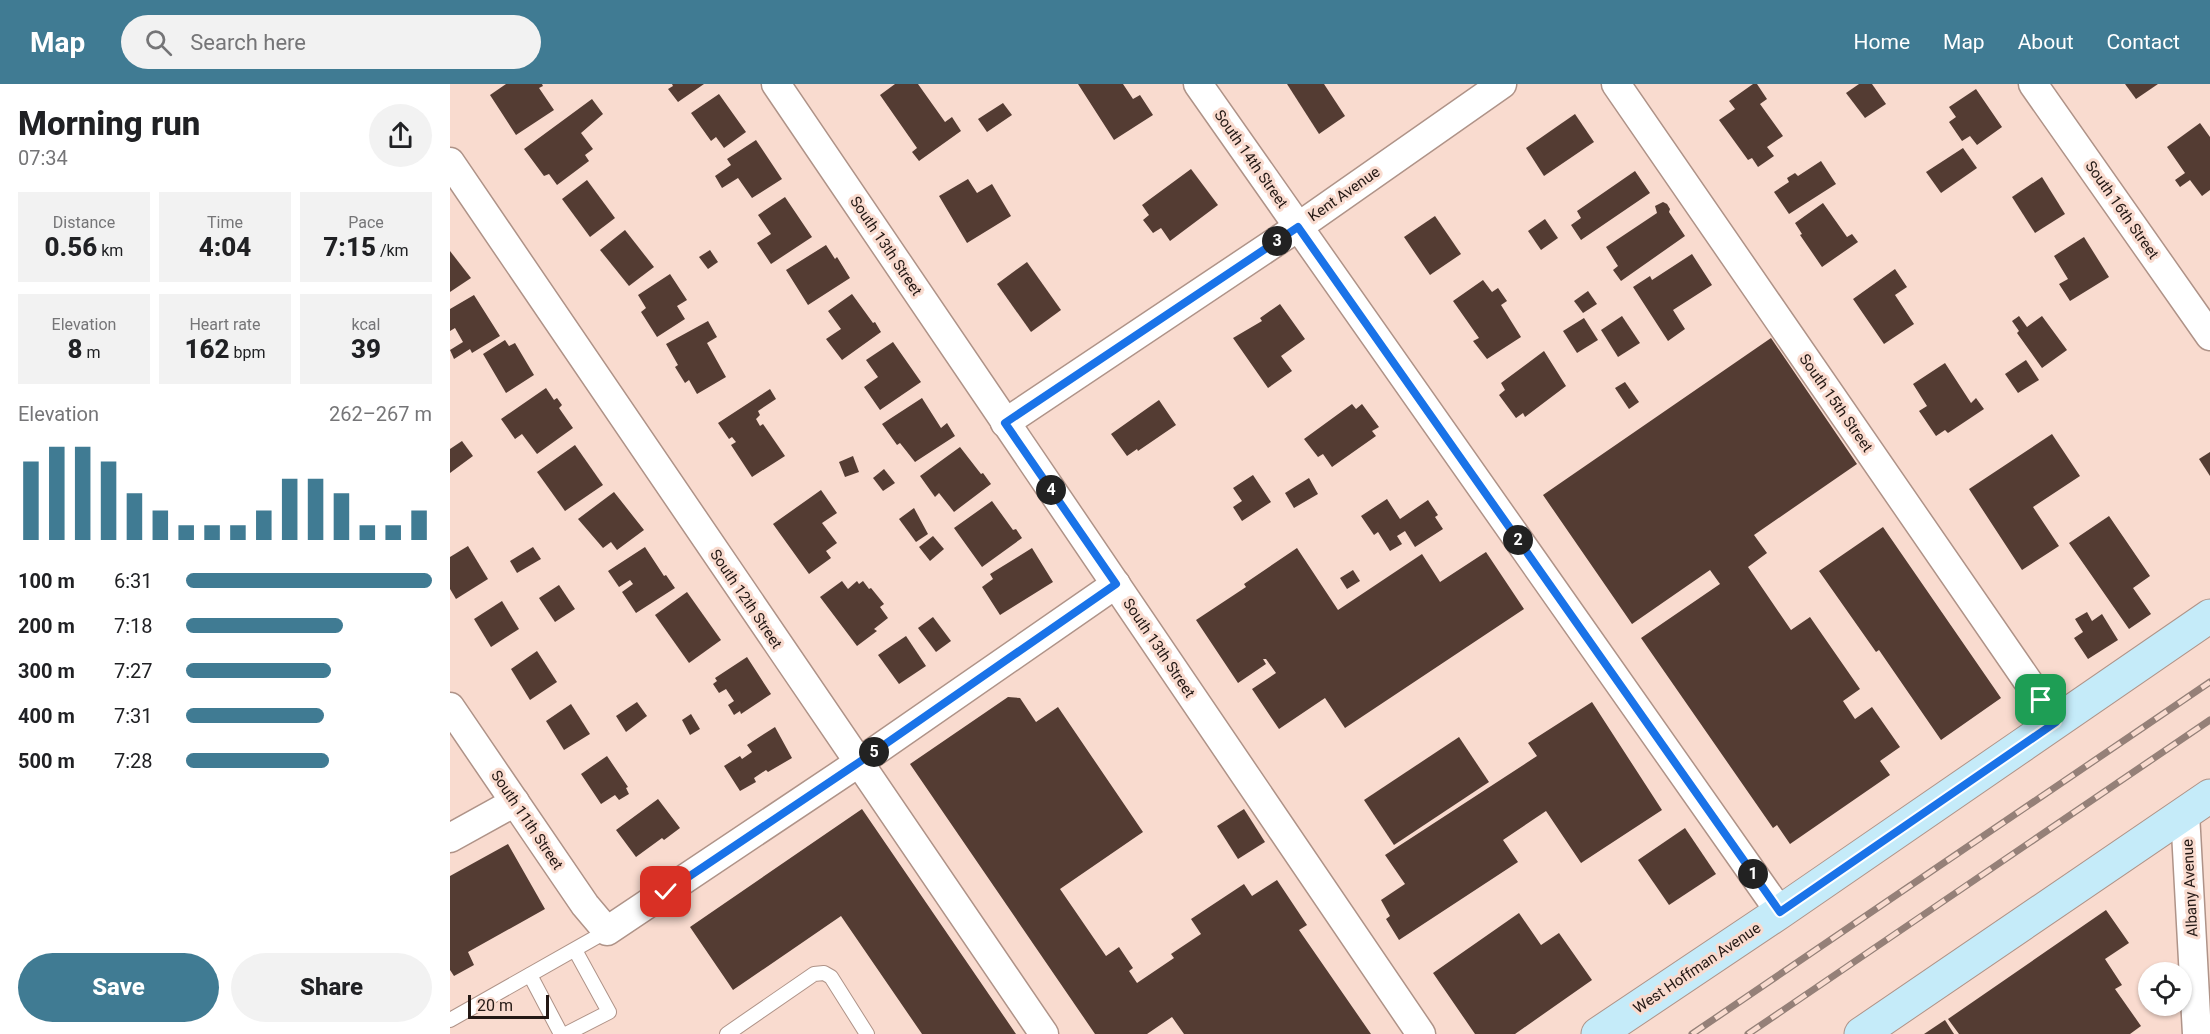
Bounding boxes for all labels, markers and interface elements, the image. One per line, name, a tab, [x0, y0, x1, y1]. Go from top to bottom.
search box	[121, 15, 541, 69]
text: Map	[30, 26, 85, 59]
icon: search	[142, 26, 175, 59]
text: Search here	[190, 30, 306, 55]
text: Home	[1854, 30, 1910, 54]
text: Map	[1943, 30, 1985, 54]
text: About	[2018, 30, 2074, 54]
text: Contact	[2107, 30, 2180, 54]
text: Morning run	[18, 104, 200, 143]
button: share	[369, 104, 432, 167]
street label: South 14th Street	[1210, 106, 1292, 212]
text: 07:34	[18, 146, 68, 170]
street label: South 16th Street	[2081, 157, 2163, 263]
street label: Kent Avenue	[1305, 163, 1383, 225]
street label: South 13th Street	[846, 193, 926, 299]
text: Distance	[53, 213, 115, 232]
text: Time	[207, 213, 243, 232]
text: Pace	[348, 213, 384, 232]
pin: 3	[1262, 226, 1292, 256]
text: 3	[1272, 231, 1282, 250]
text: 0.56	[45, 232, 97, 262]
text: 4:04	[199, 232, 251, 262]
text: 7:15	[323, 232, 376, 262]
text: km	[97, 241, 123, 260]
text: /km	[376, 241, 409, 260]
text: Elevation	[52, 315, 116, 334]
text: Heart rate	[189, 315, 261, 334]
text: kcal	[352, 315, 380, 334]
text: 8	[68, 334, 83, 364]
text: 162	[185, 334, 230, 364]
text: 39	[351, 334, 381, 364]
text: m	[83, 343, 101, 362]
text: bpm	[230, 343, 265, 362]
street label: South 15th Street	[1795, 350, 1877, 456]
text: Elevation	[18, 402, 99, 426]
text: 262–267 m	[329, 402, 432, 426]
pin: 4	[1036, 475, 1066, 505]
text: 4	[1046, 480, 1056, 499]
pin: 2	[1503, 525, 1533, 555]
text: 2	[1513, 530, 1523, 549]
street label: South 12th Street	[706, 546, 786, 652]
text: 100 m	[18, 569, 75, 593]
text: 6:31	[114, 569, 153, 593]
street label: South 13th Street	[1119, 595, 1199, 701]
text: 200 m	[18, 614, 75, 638]
text: 7:18	[114, 614, 153, 638]
text: 300 m	[18, 659, 75, 683]
text: 7:27	[114, 659, 153, 683]
pin	[2015, 674, 2066, 725]
icon: arrive	[2024, 683, 2057, 716]
text: 400 m	[18, 704, 75, 728]
text: 7:31	[114, 704, 153, 728]
pin: 5	[859, 737, 889, 767]
text: 5	[869, 742, 879, 761]
text: 500 m	[18, 749, 75, 773]
text: 7:28	[114, 749, 153, 773]
street label: South 11th Street	[487, 767, 567, 873]
street label: Albany Avenue	[2178, 838, 2202, 937]
pin: 1	[1738, 859, 1768, 889]
text: 1	[1748, 864, 1758, 883]
pin	[640, 866, 691, 917]
icon: check	[649, 875, 682, 908]
street label: West Hoffman Avenue	[1630, 919, 1764, 1017]
button: Save	[18, 953, 219, 1022]
button: Share	[231, 953, 432, 1022]
map controls	[2138, 962, 2192, 1016]
button: locate	[2138, 962, 2192, 1016]
scale bar	[468, 992, 549, 1020]
text: 20 m	[477, 996, 513, 1015]

